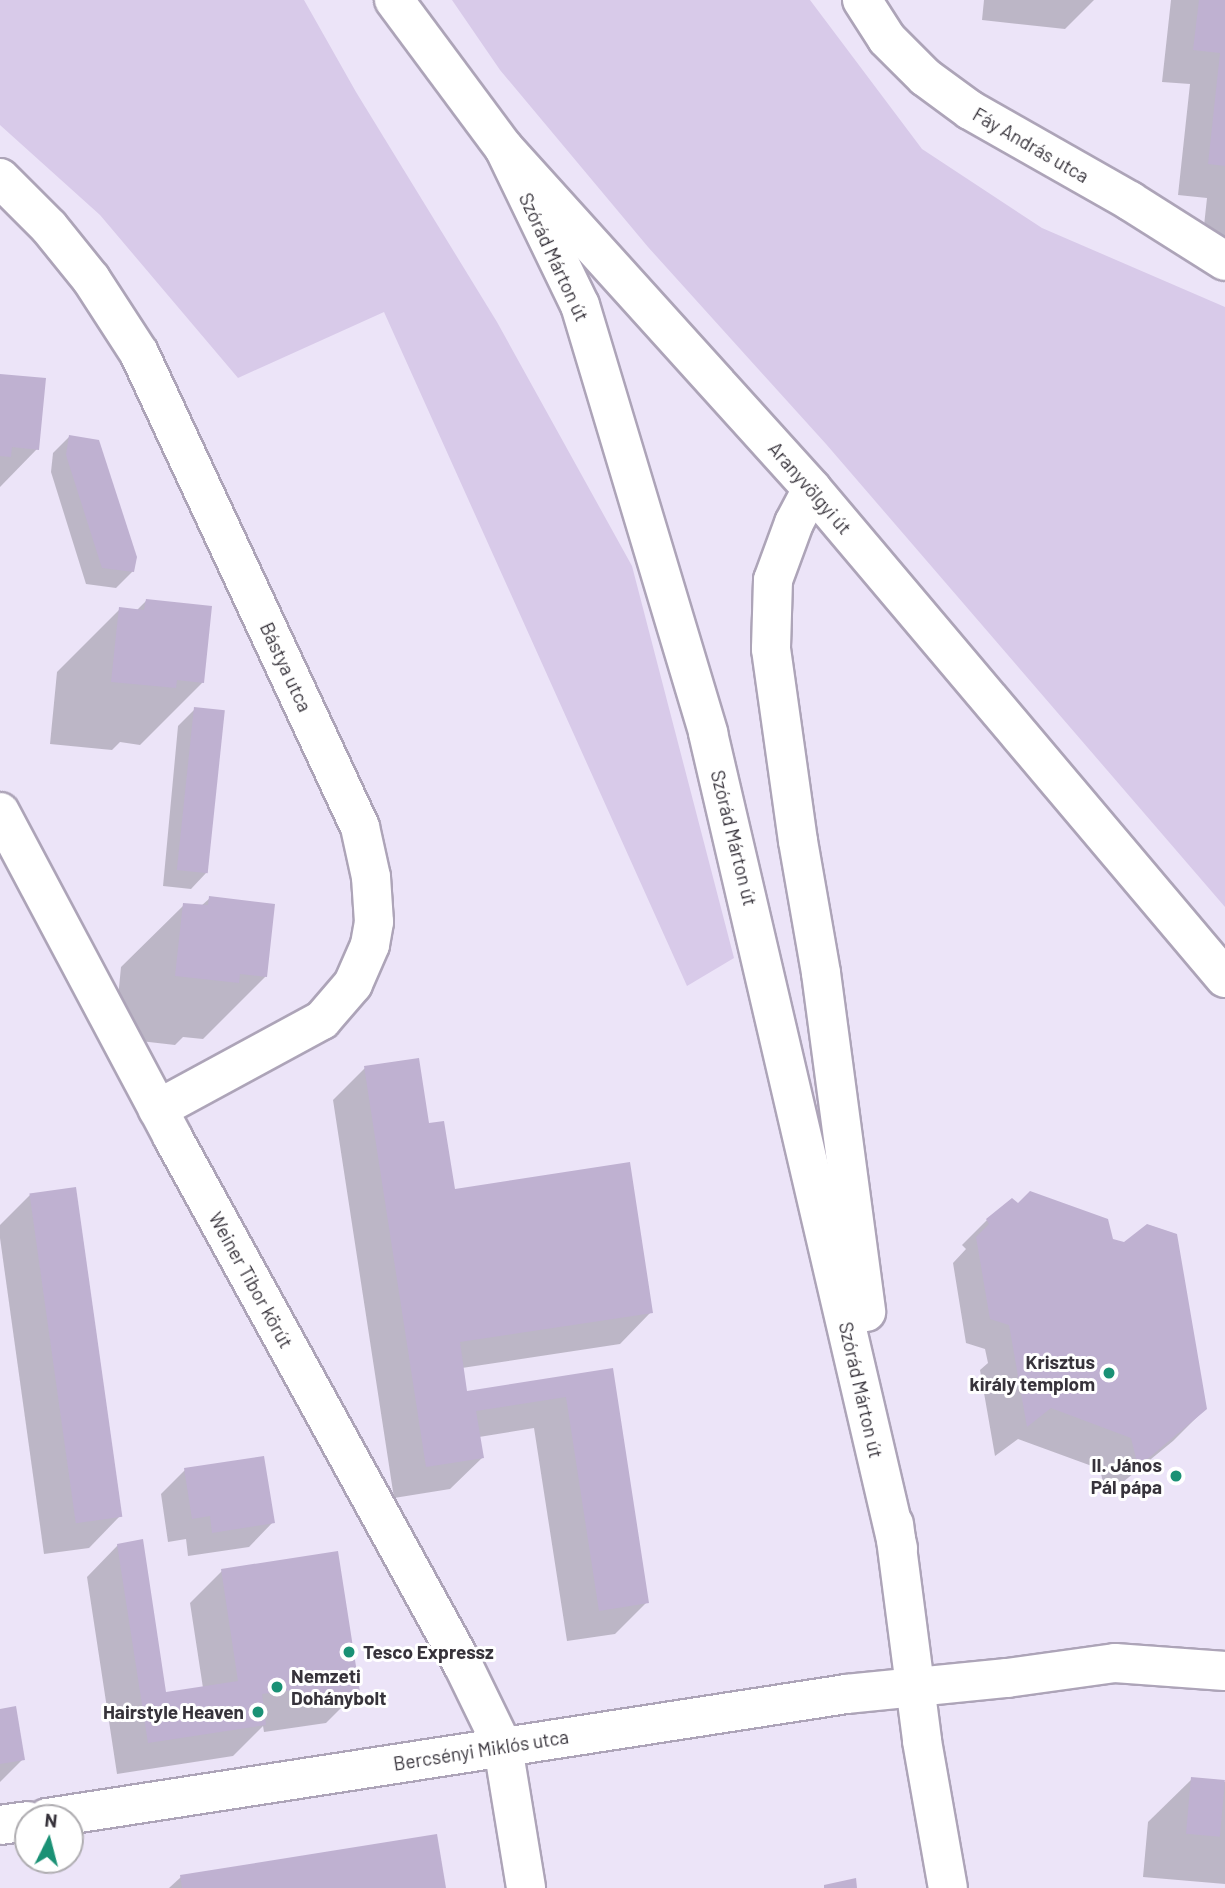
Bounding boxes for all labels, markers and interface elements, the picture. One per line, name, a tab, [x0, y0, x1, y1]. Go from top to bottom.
street label: Fáy András utca	[969, 103, 1093, 187]
street label: Szórád Márton út	[514, 189, 594, 325]
street label: Aranyvölgyi út	[764, 437, 856, 539]
street label: Bástya utca	[255, 619, 317, 715]
street label: Szórád Márton út	[706, 768, 762, 908]
street label: Weiner Tibor körút	[204, 1208, 298, 1352]
street label: Szórád Márton út	[834, 1320, 888, 1460]
place label: Krisztus király templom	[970, 1351, 1095, 1395]
marker: Krisztus király templom	[1101, 1365, 1117, 1381]
place label: II. János Pál pápa	[1091, 1454, 1162, 1498]
marker: II. János Pál pápa	[1168, 1468, 1184, 1484]
place label: Tesco Expressz	[363, 1641, 494, 1663]
marker: Tesco Expressz	[341, 1644, 357, 1660]
place label: Nemzeti Dohánybolt	[291, 1665, 386, 1709]
marker: Nemzeti Dohánybolt	[269, 1679, 285, 1695]
place label: Hairstyle Heaven	[103, 1701, 244, 1723]
marker: Hairstyle Heaven	[250, 1704, 266, 1720]
street label: Bercsényi Miklós utca	[392, 1725, 570, 1775]
north arrow	[14, 1804, 84, 1874]
text: N	[44, 1808, 59, 1832]

